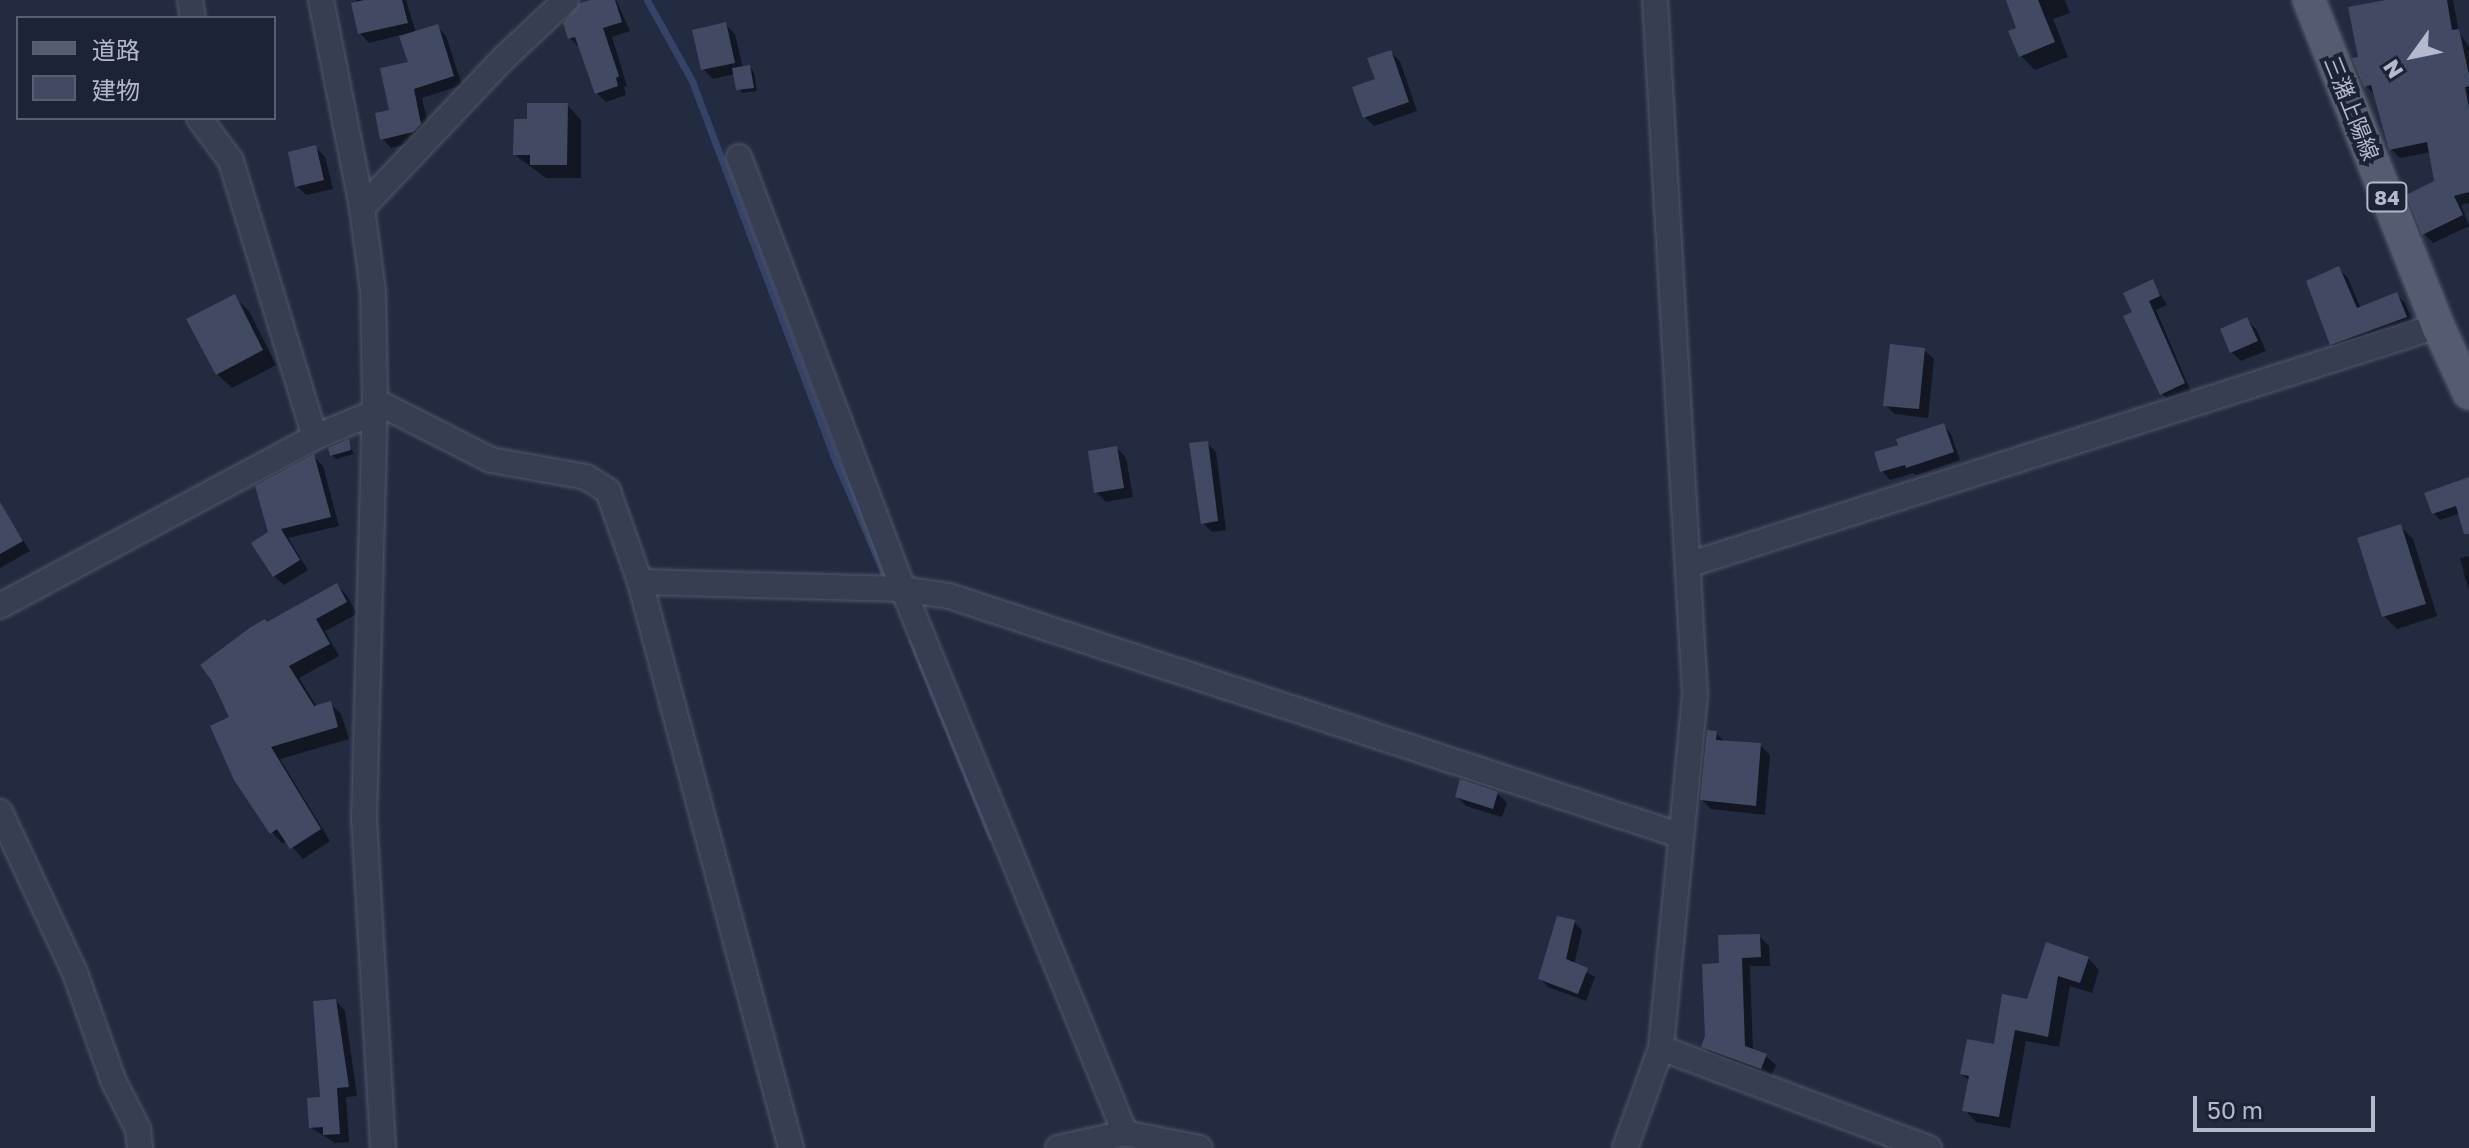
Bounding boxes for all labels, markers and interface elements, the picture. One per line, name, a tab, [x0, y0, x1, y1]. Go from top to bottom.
legend	[16, 16, 276, 120]
north arrow	[2373, 16, 2453, 96]
text: 道路	[92, 35, 140, 64]
street label: 三潴上陽線	[2319, 52, 2385, 164]
text: N	[2377, 55, 2408, 84]
text: 建物	[92, 75, 140, 104]
road number: 84	[2365, 181, 2409, 213]
scale bar	[2197, 1080, 2379, 1130]
text: 50 m	[2207, 1095, 2263, 1124]

